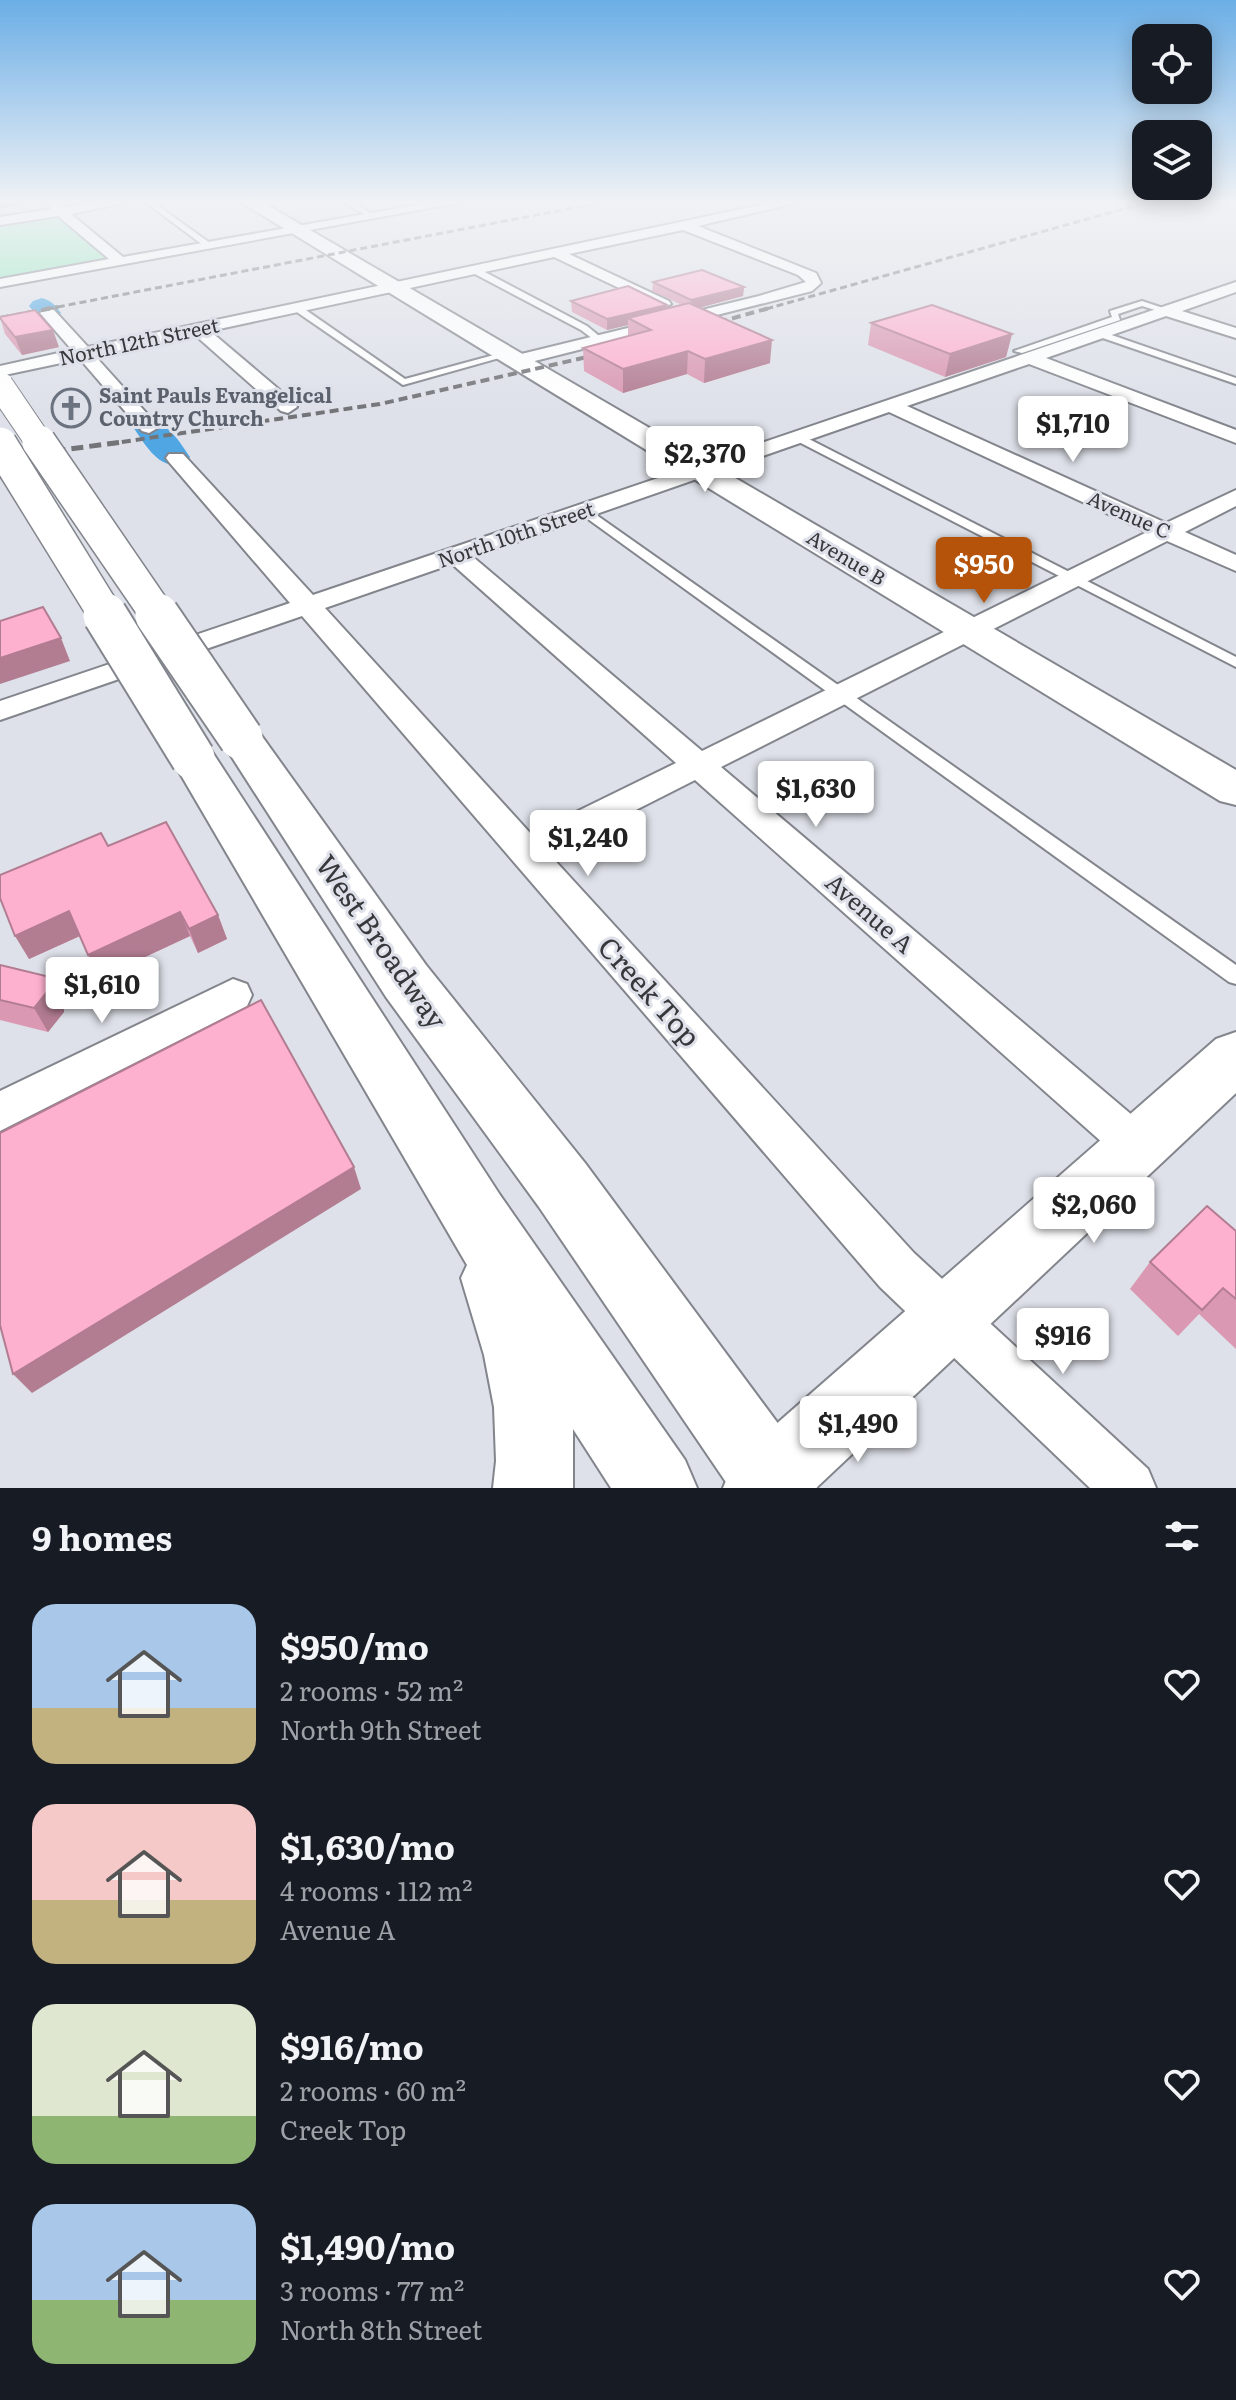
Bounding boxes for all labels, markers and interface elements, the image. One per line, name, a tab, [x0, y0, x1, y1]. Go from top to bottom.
map controls	[1132, 24, 1212, 200]
button: locate	[1132, 24, 1212, 104]
button: layers	[1132, 120, 1212, 200]
street label: North 12th Street	[56, 308, 221, 372]
place label: Saint Pauls Evangelical Country Church	[99, 379, 332, 432]
church icon: Saint Pauls Evangelical Country Church	[50, 387, 92, 429]
pin: $1,710	[1008, 396, 1138, 464]
text: $1,710	[1036, 402, 1110, 441]
pin: $2,370	[640, 426, 770, 494]
text: $2,370	[664, 432, 746, 471]
street label: Avenue C	[1083, 482, 1176, 545]
street label: North 10th Street	[433, 492, 598, 574]
street label: Avenue B	[802, 521, 892, 592]
pin: $950	[937, 537, 1031, 605]
text: $950	[954, 543, 1014, 582]
pin: $1,630	[751, 761, 881, 829]
text: $1,630	[776, 767, 856, 806]
pin: $1,240	[523, 810, 653, 878]
text: $1,240	[548, 816, 628, 855]
street label: West Broadway	[307, 845, 459, 1037]
street label: Avenue A	[819, 864, 923, 961]
street label: Creek Top	[589, 926, 712, 1055]
pin: $1,610	[37, 957, 167, 1025]
text: $1,610	[64, 963, 140, 1002]
pin: $2,060	[1029, 1177, 1159, 1245]
text: $2,060	[1051, 1183, 1137, 1222]
pin: $916	[1016, 1308, 1110, 1376]
text: $916	[1035, 1314, 1091, 1353]
pin: $1,490	[793, 1396, 923, 1464]
text: $1,490	[818, 1402, 898, 1441]
text: 9 homes	[32, 1511, 172, 1561]
icon: filters	[1160, 1514, 1204, 1558]
text: $950/mo	[280, 1620, 429, 1670]
icon: home	[96, 1636, 192, 1732]
icon: heart	[1160, 1662, 1204, 1706]
text: 2 rooms · 52 m²	[280, 1670, 463, 1709]
text: North 9th Street	[280, 1709, 482, 1748]
text: $1,630/mo	[280, 1820, 455, 1870]
icon: home	[96, 1836, 192, 1932]
icon: heart	[1160, 1862, 1204, 1906]
text: 4 rooms · 112 m²	[280, 1870, 473, 1909]
text: Avenue A	[280, 1909, 396, 1948]
text: $916/mo	[280, 2020, 424, 2070]
icon: home	[96, 2036, 192, 2132]
icon: heart	[1160, 2062, 1204, 2106]
text: 2 rooms · 60 m²	[280, 2070, 466, 2109]
text: Creek Top	[280, 2109, 406, 2148]
text: $1,490/mo	[280, 2220, 455, 2270]
icon: home	[96, 2236, 192, 2332]
icon: heart	[1160, 2262, 1204, 2306]
text: 3 rooms · 77 m²	[280, 2270, 464, 2309]
text: North 8th Street	[280, 2309, 482, 2348]

